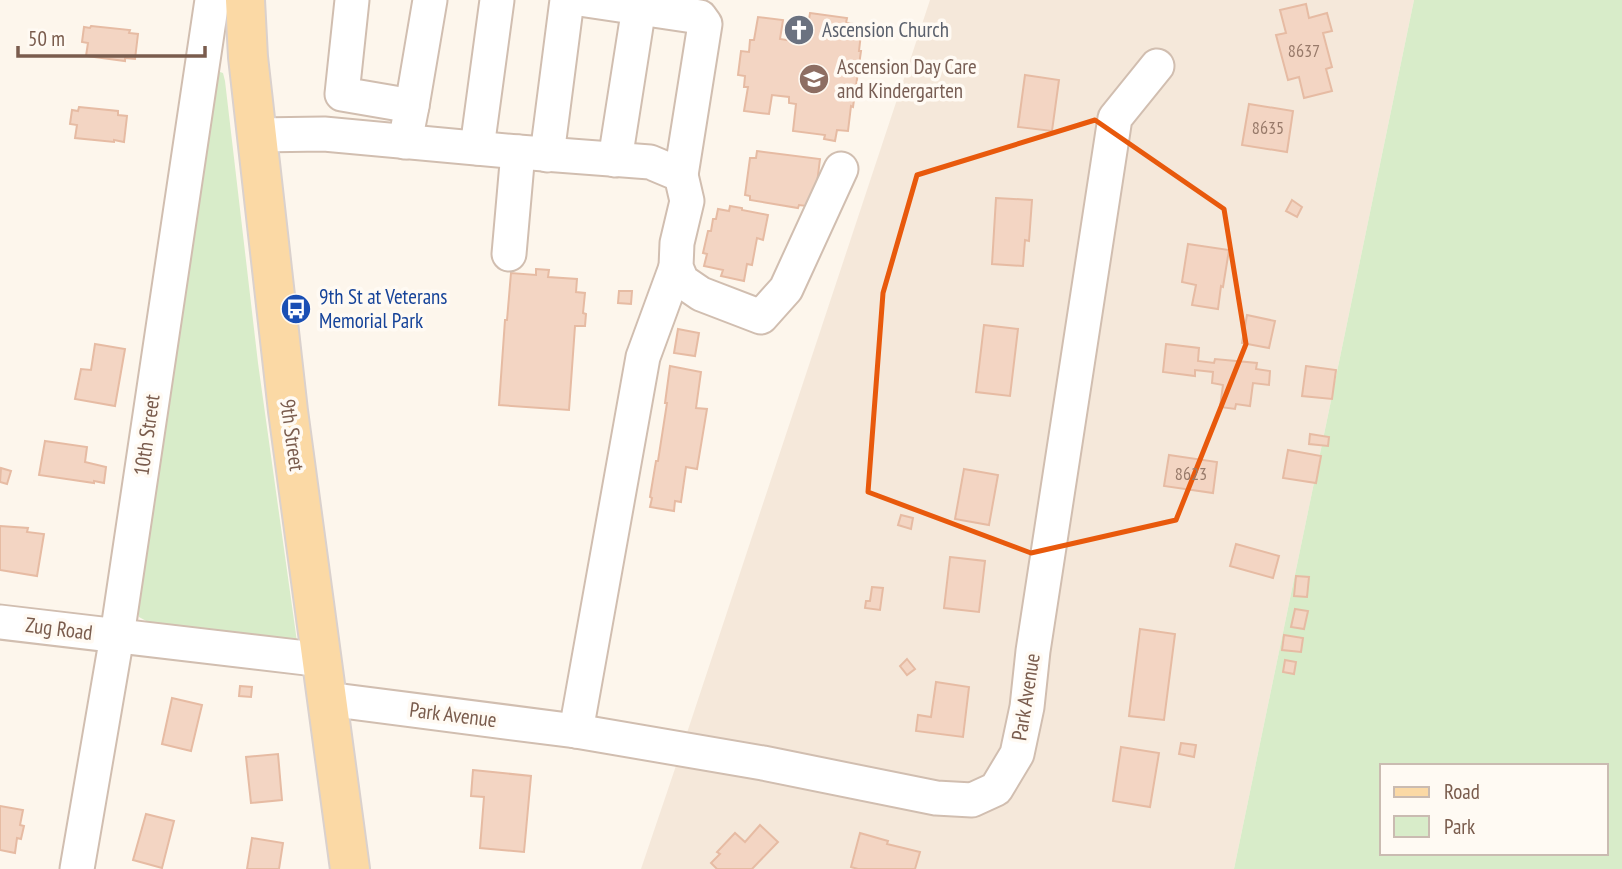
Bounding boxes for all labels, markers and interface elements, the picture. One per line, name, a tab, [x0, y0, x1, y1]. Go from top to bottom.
church icon: Ascension Church	[782, 13, 816, 47]
scale bar	[18, 14, 205, 58]
place label: Ascension Church	[822, 16, 949, 43]
text: 50 m	[28, 25, 65, 52]
house number: 8637	[1288, 39, 1320, 62]
place label: Ascension Day Care and Kindergarten	[837, 53, 977, 104]
school or university icon: Ascension Day Care and Kindergarten	[797, 62, 831, 96]
house number: 8635	[1252, 116, 1284, 139]
place label: 9th St at Veterans Memorial Park	[319, 283, 447, 334]
bus stop icon: 9th St at Veterans Memorial Park	[279, 292, 313, 326]
street label: 10th Street	[127, 392, 166, 477]
street label: 9th Street	[274, 397, 311, 473]
house number: 8623	[1175, 462, 1207, 485]
street label: Zug Road	[24, 611, 94, 646]
street label: Park Avenue	[1005, 651, 1046, 742]
street label: Park Avenue	[408, 696, 498, 733]
legend	[1380, 764, 1608, 855]
text: Road	[1444, 778, 1480, 805]
text: Park	[1444, 813, 1475, 840]

